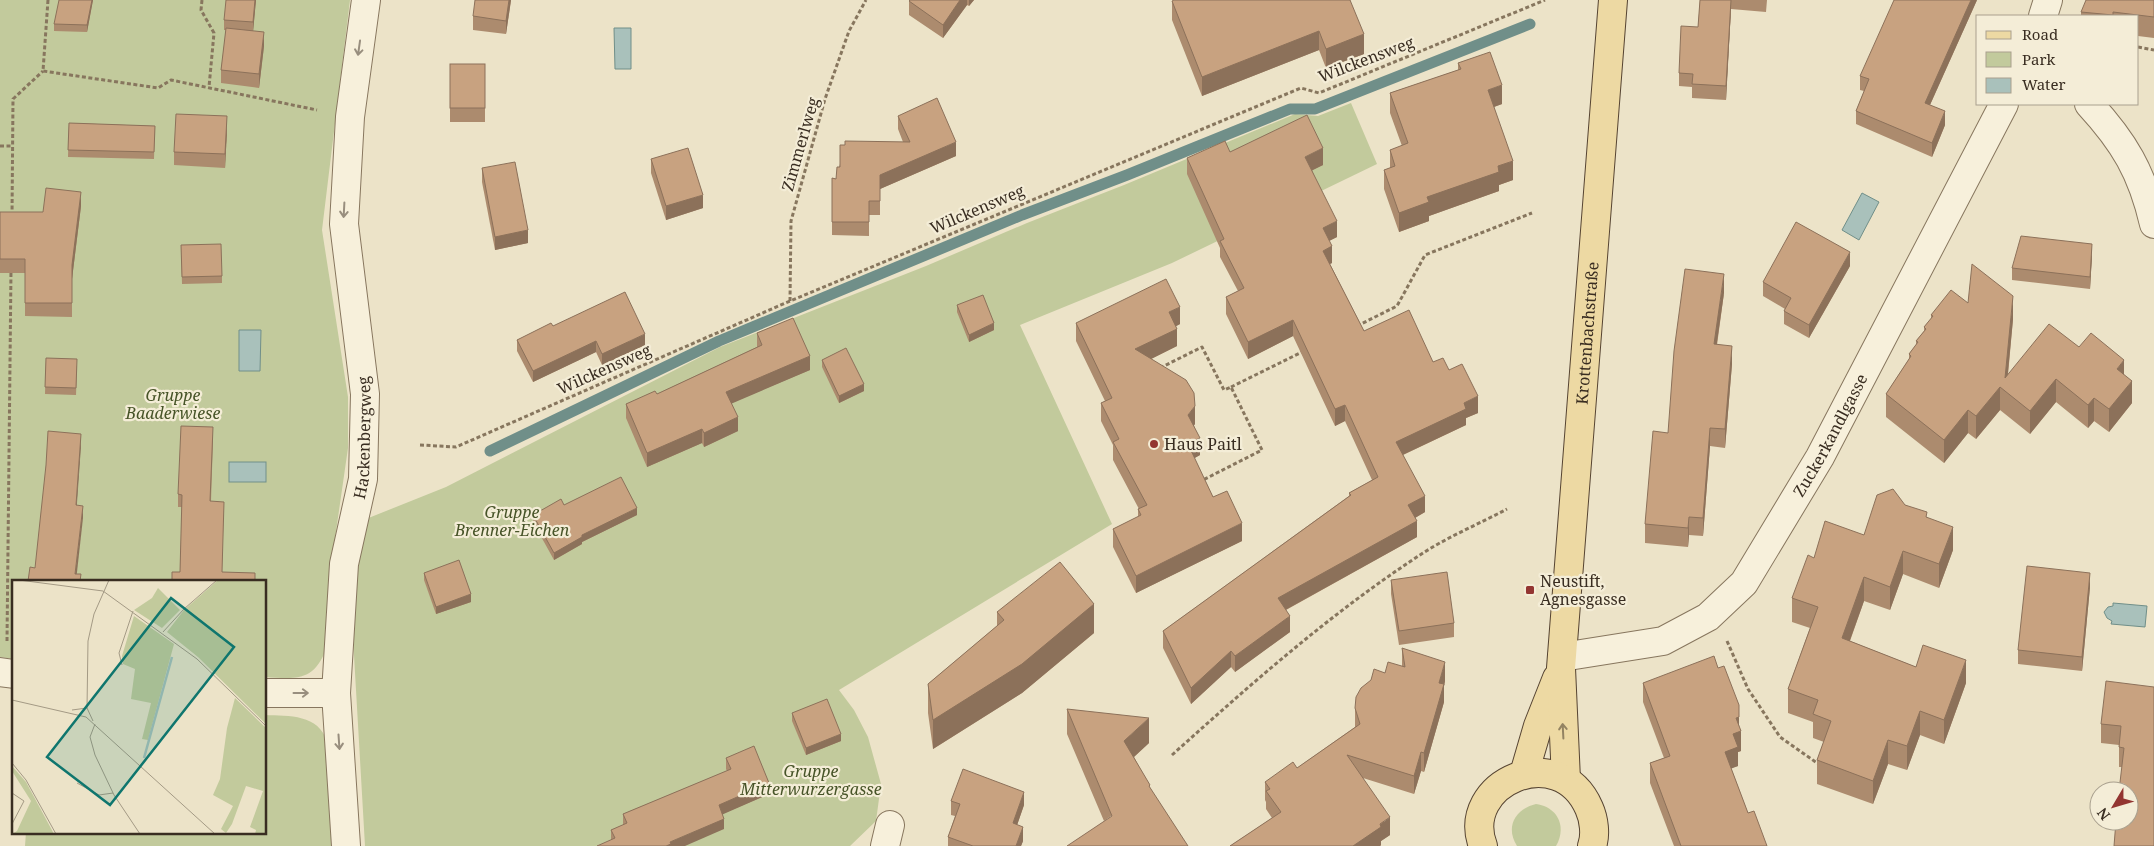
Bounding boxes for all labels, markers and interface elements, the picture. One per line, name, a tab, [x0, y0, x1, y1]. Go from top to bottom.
legend	[1976, 15, 2139, 105]
text: Road	[2022, 24, 2058, 44]
street label: Wilckensweg	[1315, 31, 1417, 87]
one-way arrow	[354, 40, 364, 56]
text: Park	[2022, 49, 2056, 69]
text: Water	[2022, 74, 2065, 94]
street label: Zimmerlweg	[776, 94, 824, 194]
street label: Wilckensweg	[926, 179, 1028, 239]
one-way arrow	[340, 202, 349, 218]
street label: Krottenbachstraße	[1571, 261, 1604, 405]
street label: Wilckensweg	[553, 338, 655, 400]
street label: Zuckerkandlgasse	[1788, 370, 1873, 501]
street label: Hackenbergweg	[348, 375, 376, 501]
park label: Gruppe Baaderwiese	[125, 384, 221, 424]
place label: Haus Paitl	[1164, 433, 1242, 455]
marker: Haus Paitl	[1148, 438, 1160, 450]
park label: Gruppe Brenner-Eichen	[454, 501, 570, 541]
place label: Neustift, Agnesgasse	[1540, 570, 1626, 610]
inset map	[12, 580, 266, 834]
marker: Neustift, Agnesgasse	[1524, 584, 1536, 596]
one-way arrow	[292, 688, 308, 698]
one-way arrow	[1559, 723, 1568, 739]
one-way arrow	[335, 734, 344, 750]
park label: Gruppe Mitterwurzergasse	[739, 760, 882, 800]
north arrow	[2089, 781, 2139, 831]
text: N	[2092, 804, 2114, 825]

